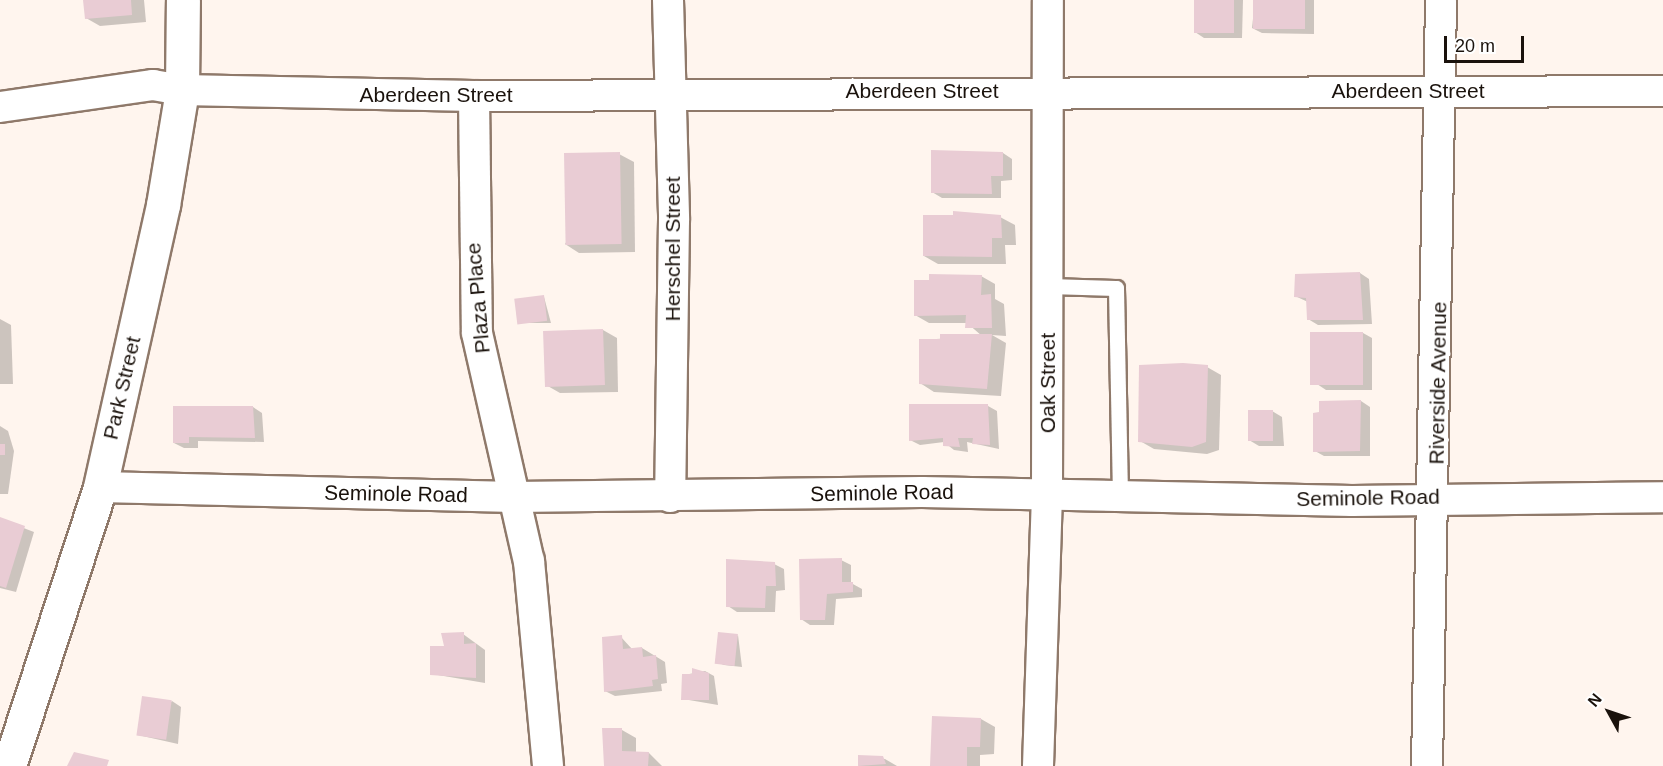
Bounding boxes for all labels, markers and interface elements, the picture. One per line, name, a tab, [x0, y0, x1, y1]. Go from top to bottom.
scale bar	[1447, 24, 1526, 62]
text: 20 m	[1455, 36, 1495, 56]
street label: Aberdeen Street	[846, 78, 998, 104]
street label: Aberdeen Street	[1332, 78, 1484, 104]
street label: Aberdeen Street	[360, 82, 512, 108]
street label: Herschel Street	[660, 177, 686, 321]
street label: Plaza Place	[461, 242, 495, 354]
street label: Riverside Avenue	[1424, 301, 1452, 465]
street label: Oak Street	[1035, 333, 1061, 433]
street label: Park Street	[98, 334, 146, 442]
street label: Seminole Road	[810, 479, 954, 507]
street label: Seminole Road	[324, 480, 468, 508]
street label: Seminole Road	[1296, 484, 1440, 512]
north arrow	[1579, 682, 1639, 742]
text: N	[1585, 690, 1605, 710]

